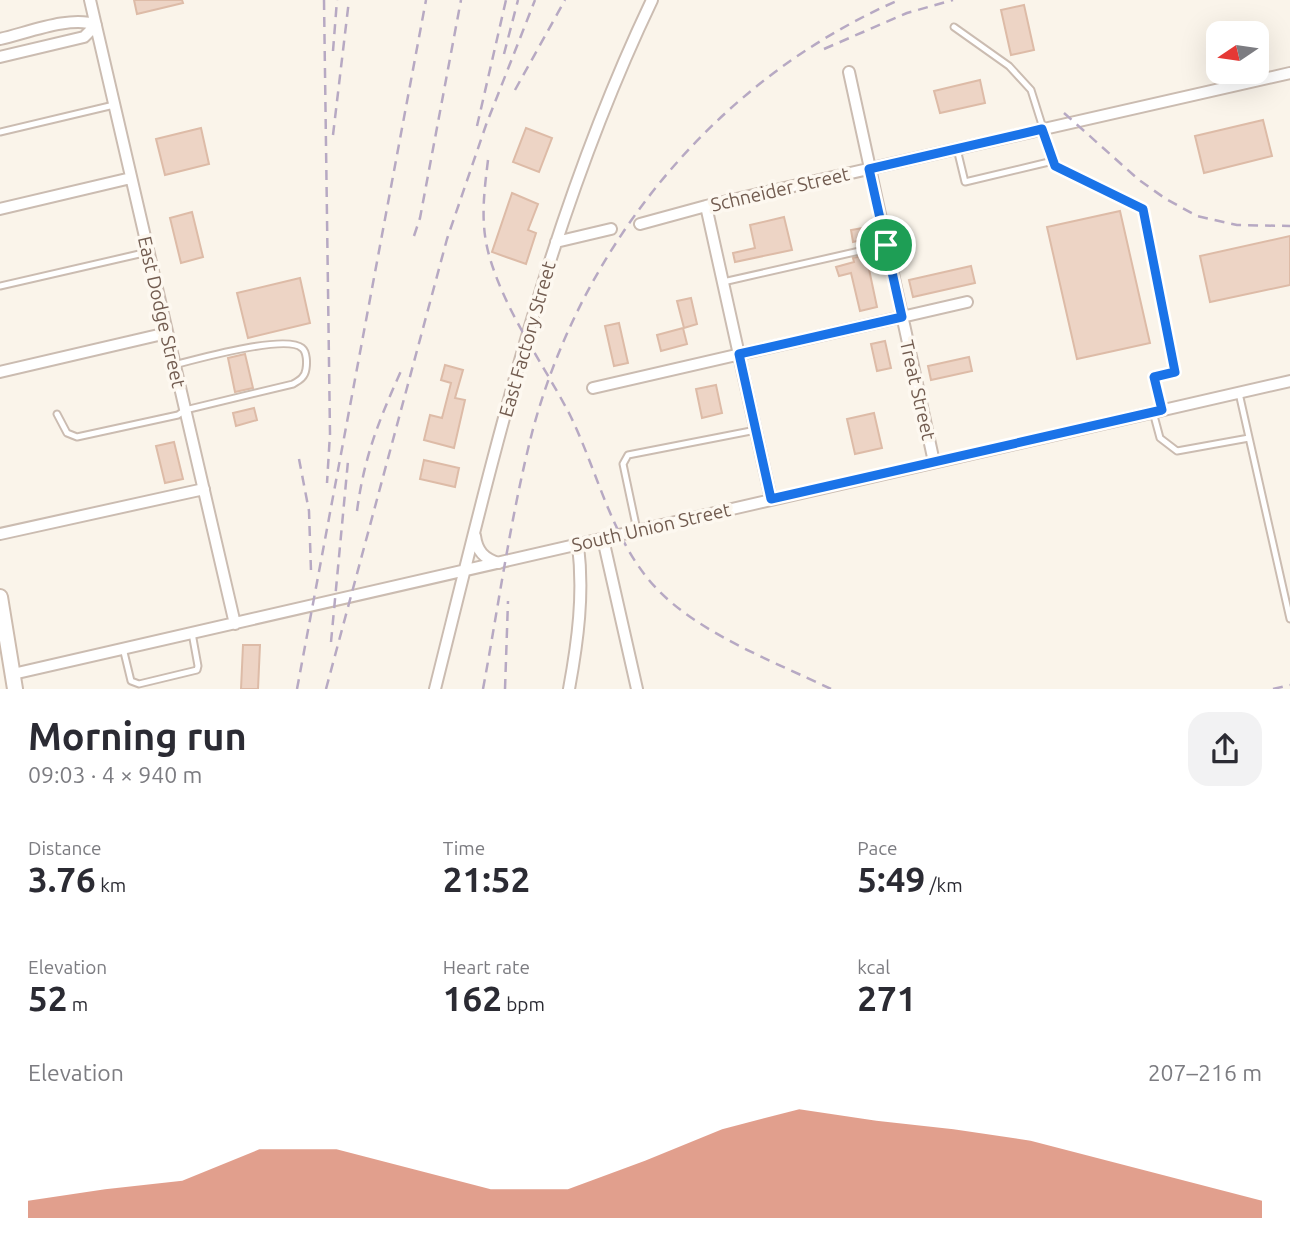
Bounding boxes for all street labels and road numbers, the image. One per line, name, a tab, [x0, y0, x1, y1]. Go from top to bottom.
street label: Schneider Street	[708, 162, 852, 216]
street label: East Dodge Street	[134, 234, 190, 390]
street label: East Factory Street	[494, 258, 560, 419]
street label: Treat Street	[896, 338, 940, 443]
street label: South Union Street	[569, 498, 733, 556]

